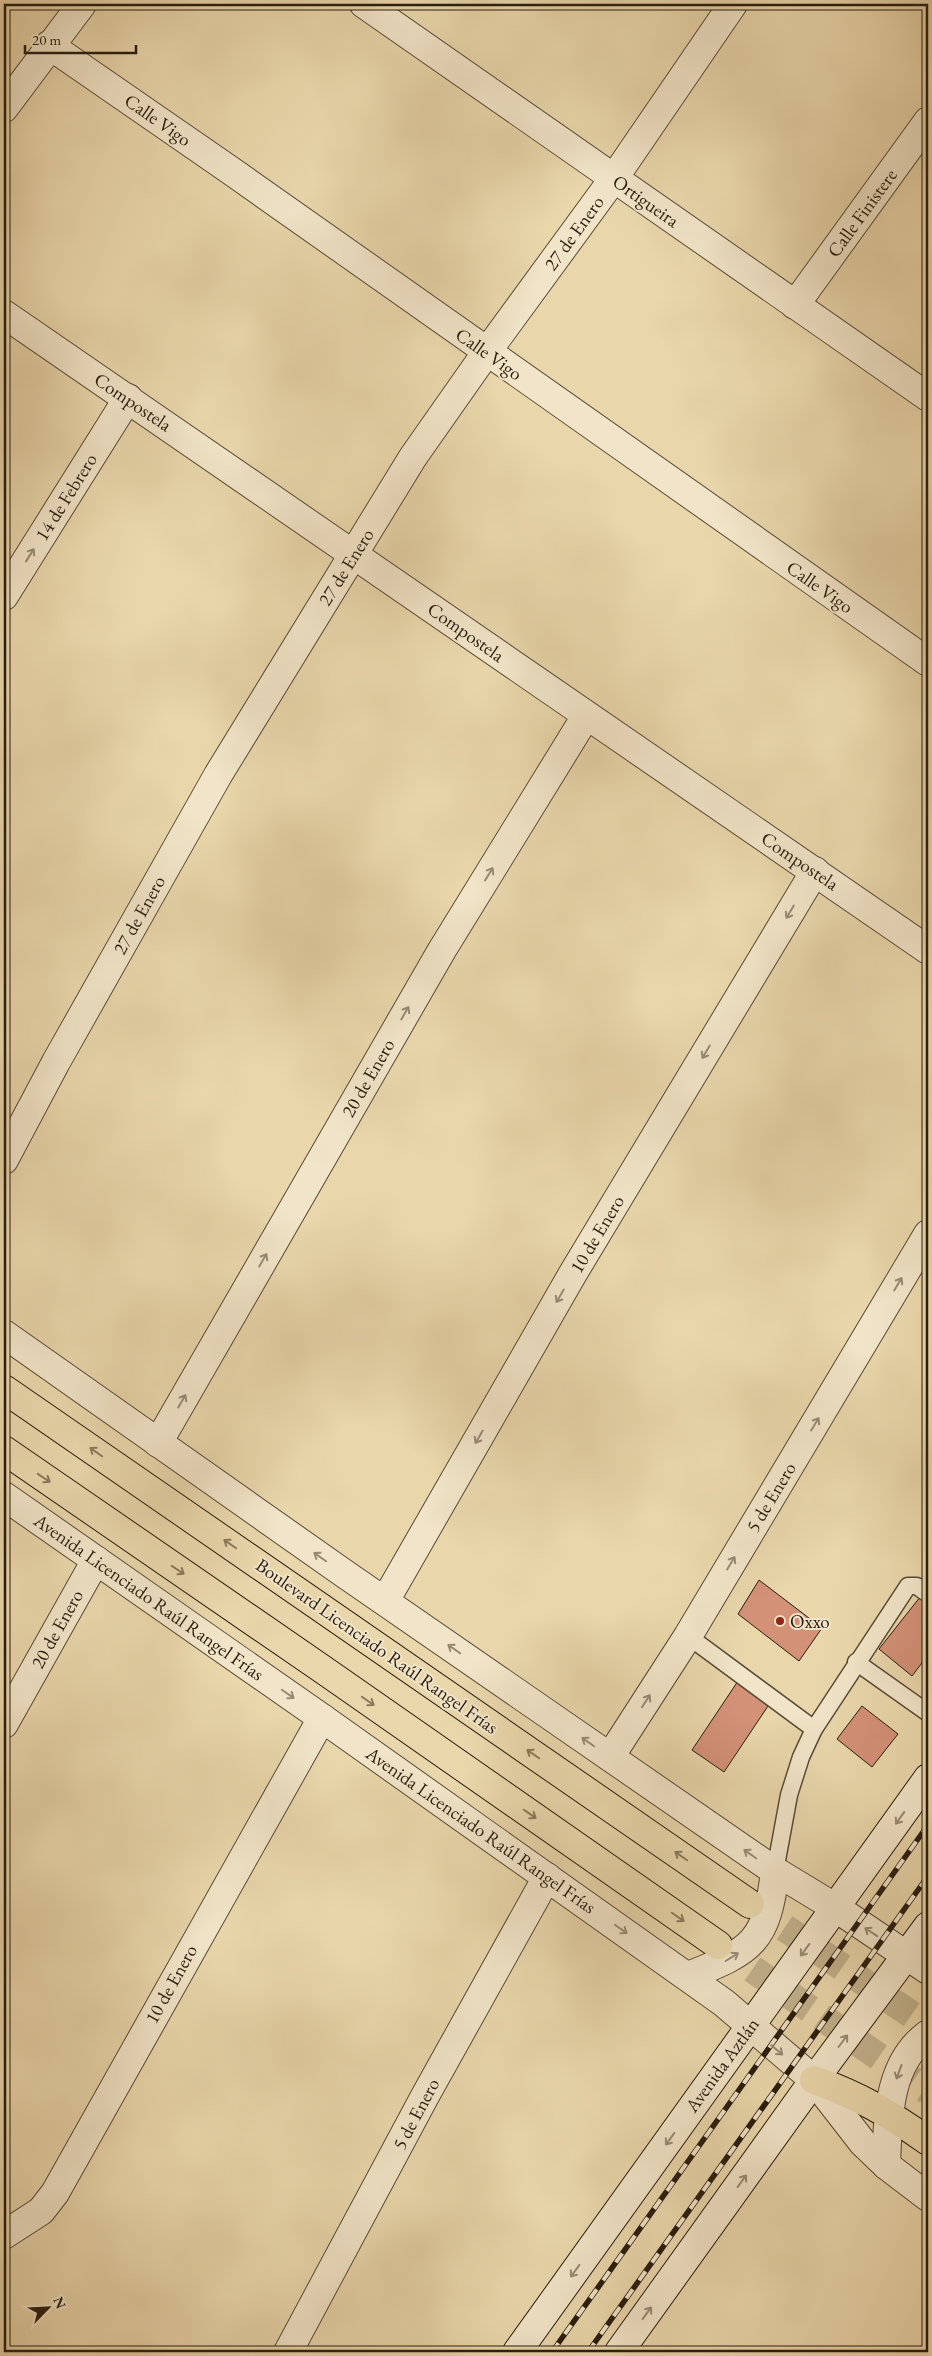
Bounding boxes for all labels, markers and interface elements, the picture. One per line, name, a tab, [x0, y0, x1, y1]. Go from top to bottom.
scale bar	[25, 22, 136, 54]
text: 20 m	[32, 30, 61, 49]
street label: Calle Vigo	[120, 88, 196, 152]
street label: Calle Finistere	[821, 164, 903, 262]
street label: Ortigueira	[608, 169, 685, 233]
street label: 27 de Enero	[538, 191, 610, 275]
street label: Calle Vigo	[451, 322, 527, 386]
street label: Compostela	[89, 367, 177, 437]
street label: 14 de Febrero	[29, 449, 103, 545]
street label: 27 de Enero	[312, 524, 380, 610]
one-way arrow	[24, 548, 35, 562]
street label: Calle Vigo	[782, 555, 858, 619]
street label: Compostela	[423, 596, 510, 668]
street label: Compostela	[756, 826, 844, 896]
one-way arrow	[484, 867, 494, 881]
street label: 27 de Enero	[107, 871, 171, 959]
one-way arrow	[784, 905, 794, 919]
one-way arrow	[401, 1006, 411, 1021]
street label: 20 de Enero	[335, 1034, 401, 1122]
one-way arrow	[700, 1044, 710, 1058]
street label: 10 de Enero	[564, 1190, 630, 1278]
one-way arrow	[259, 1253, 268, 1268]
one-way arrow	[894, 1278, 904, 1292]
one-way arrow	[554, 1289, 564, 1303]
one-way arrow	[178, 1394, 188, 1409]
one-way arrow	[810, 1417, 820, 1431]
one-way arrow	[474, 1430, 484, 1445]
one-way arrow	[89, 1447, 103, 1457]
street label: 5 de Enero	[740, 1457, 802, 1537]
one-way arrow	[37, 1473, 51, 1483]
street label: Avenida Licenciado Raúl Rangel Frías	[28, 1507, 269, 1686]
one-way arrow	[223, 1539, 237, 1549]
street label: Boulevard Licenciado Raúl Rangel Frías	[251, 1552, 503, 1740]
one-way arrow	[313, 1552, 327, 1562]
one-way arrow	[727, 1557, 737, 1571]
one-way arrow	[171, 1565, 185, 1575]
street label: 20 de Enero	[25, 1585, 89, 1673]
place label: Oxxo	[790, 1609, 830, 1634]
marker: Oxxo	[774, 1615, 786, 1627]
one-way arrow	[447, 1644, 461, 1654]
one-way arrow	[281, 1689, 295, 1699]
one-way arrow	[641, 1695, 651, 1709]
one-way arrow	[361, 1696, 375, 1706]
one-way arrow	[581, 1737, 595, 1747]
street label: Avenida Licenciado Raúl Rangel Frías	[360, 1740, 601, 1919]
one-way arrow	[526, 1749, 540, 1759]
one-way arrow	[523, 1809, 537, 1819]
one-way arrow	[895, 1811, 905, 1825]
one-way arrow	[743, 1849, 757, 1859]
one-way arrow	[674, 1851, 688, 1861]
one-way arrow	[671, 1912, 685, 1922]
one-way arrow	[614, 1924, 628, 1934]
one-way arrow	[865, 1927, 879, 1937]
street label: 10 de Enero	[139, 1940, 203, 2028]
one-way arrow	[800, 1943, 810, 1957]
one-way arrow	[725, 1952, 739, 1962]
street label: Avenida Aztlán	[679, 2013, 765, 2118]
one-way arrow	[838, 2034, 848, 2048]
one-way arrow	[770, 2044, 783, 2055]
one-way arrow	[894, 2064, 903, 2079]
street label: 5 de Enero	[387, 2074, 445, 2154]
one-way arrow	[665, 2132, 675, 2146]
one-way arrow	[737, 2174, 747, 2188]
one-way arrow	[570, 2264, 580, 2278]
north arrow	[22, 2284, 72, 2334]
text: N	[49, 2294, 71, 2312]
one-way arrow	[642, 2306, 652, 2320]

